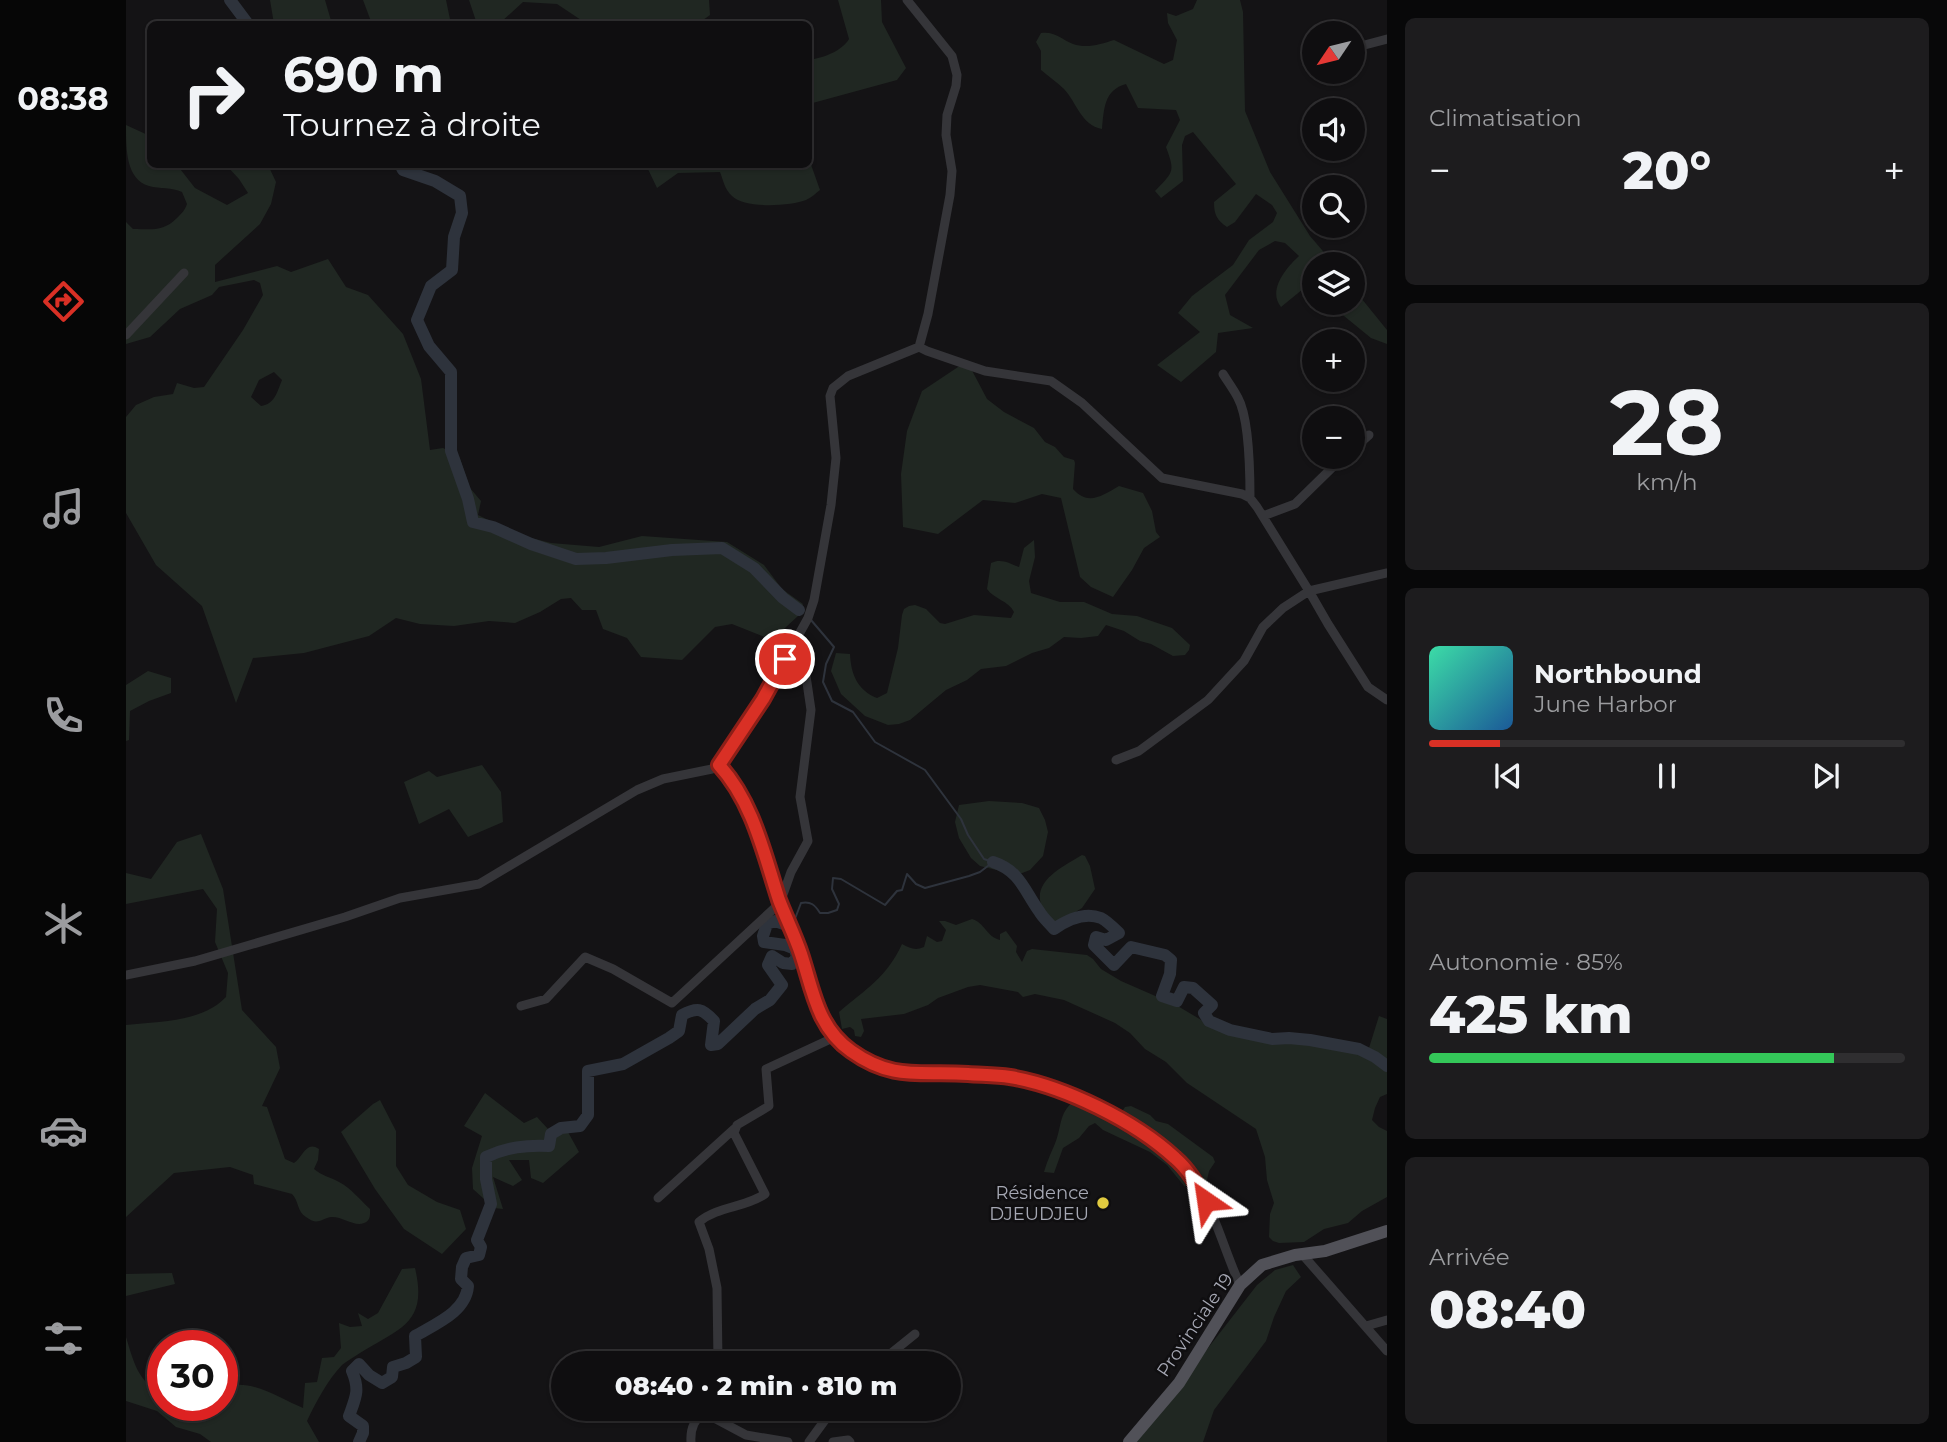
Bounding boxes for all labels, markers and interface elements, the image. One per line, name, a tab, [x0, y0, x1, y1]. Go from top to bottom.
north arrow	[1302, 21, 1365, 84]
map controls	[1302, 21, 1365, 469]
text: 690 m	[283, 45, 444, 104]
icon: right	[168, 49, 259, 140]
text: 08:38	[17, 79, 109, 118]
button: sound	[1302, 98, 1365, 161]
text: Climatisation	[1429, 104, 1581, 132]
text: Tournez à droite	[283, 105, 541, 144]
text: 20°	[1623, 139, 1711, 202]
text: −	[1429, 147, 1451, 194]
text: +	[1883, 147, 1905, 194]
button: search	[1302, 175, 1365, 238]
button: layers	[1302, 252, 1365, 315]
icon: directions	[39, 277, 88, 326]
button: +	[1302, 329, 1365, 392]
text: 28	[1610, 367, 1724, 478]
button: −	[1302, 406, 1365, 469]
text: km/h	[1636, 468, 1698, 496]
icon: music	[39, 484, 88, 533]
pin	[755, 629, 815, 689]
icon: arrive	[766, 640, 804, 678]
text: Northbound	[1534, 658, 1702, 690]
text: June Harbor	[1534, 690, 1677, 718]
icon: phone	[39, 691, 88, 740]
icon: previous	[1489, 757, 1527, 795]
icon: pause	[1648, 757, 1686, 795]
icon: next	[1807, 757, 1845, 795]
icon: climate	[39, 899, 88, 948]
text: Autonomie · 85%	[1429, 948, 1623, 976]
text: 425 km	[1429, 983, 1633, 1046]
icon: car	[39, 1106, 88, 1155]
position arrow	[1169, 1164, 1243, 1238]
place label: Résidence DJEUDJEU	[989, 1182, 1089, 1225]
marker: Résidence DJEUDJEU	[1095, 1195, 1111, 1211]
text: Arrivée	[1429, 1243, 1510, 1271]
street label: Provinciale 19	[1152, 1269, 1238, 1381]
text: 08:40	[1429, 1278, 1586, 1341]
icon: filters	[39, 1314, 88, 1363]
speed limit sign: 30	[147, 1330, 238, 1421]
text: 08:40 · 2 min · 810 m	[615, 1370, 897, 1402]

